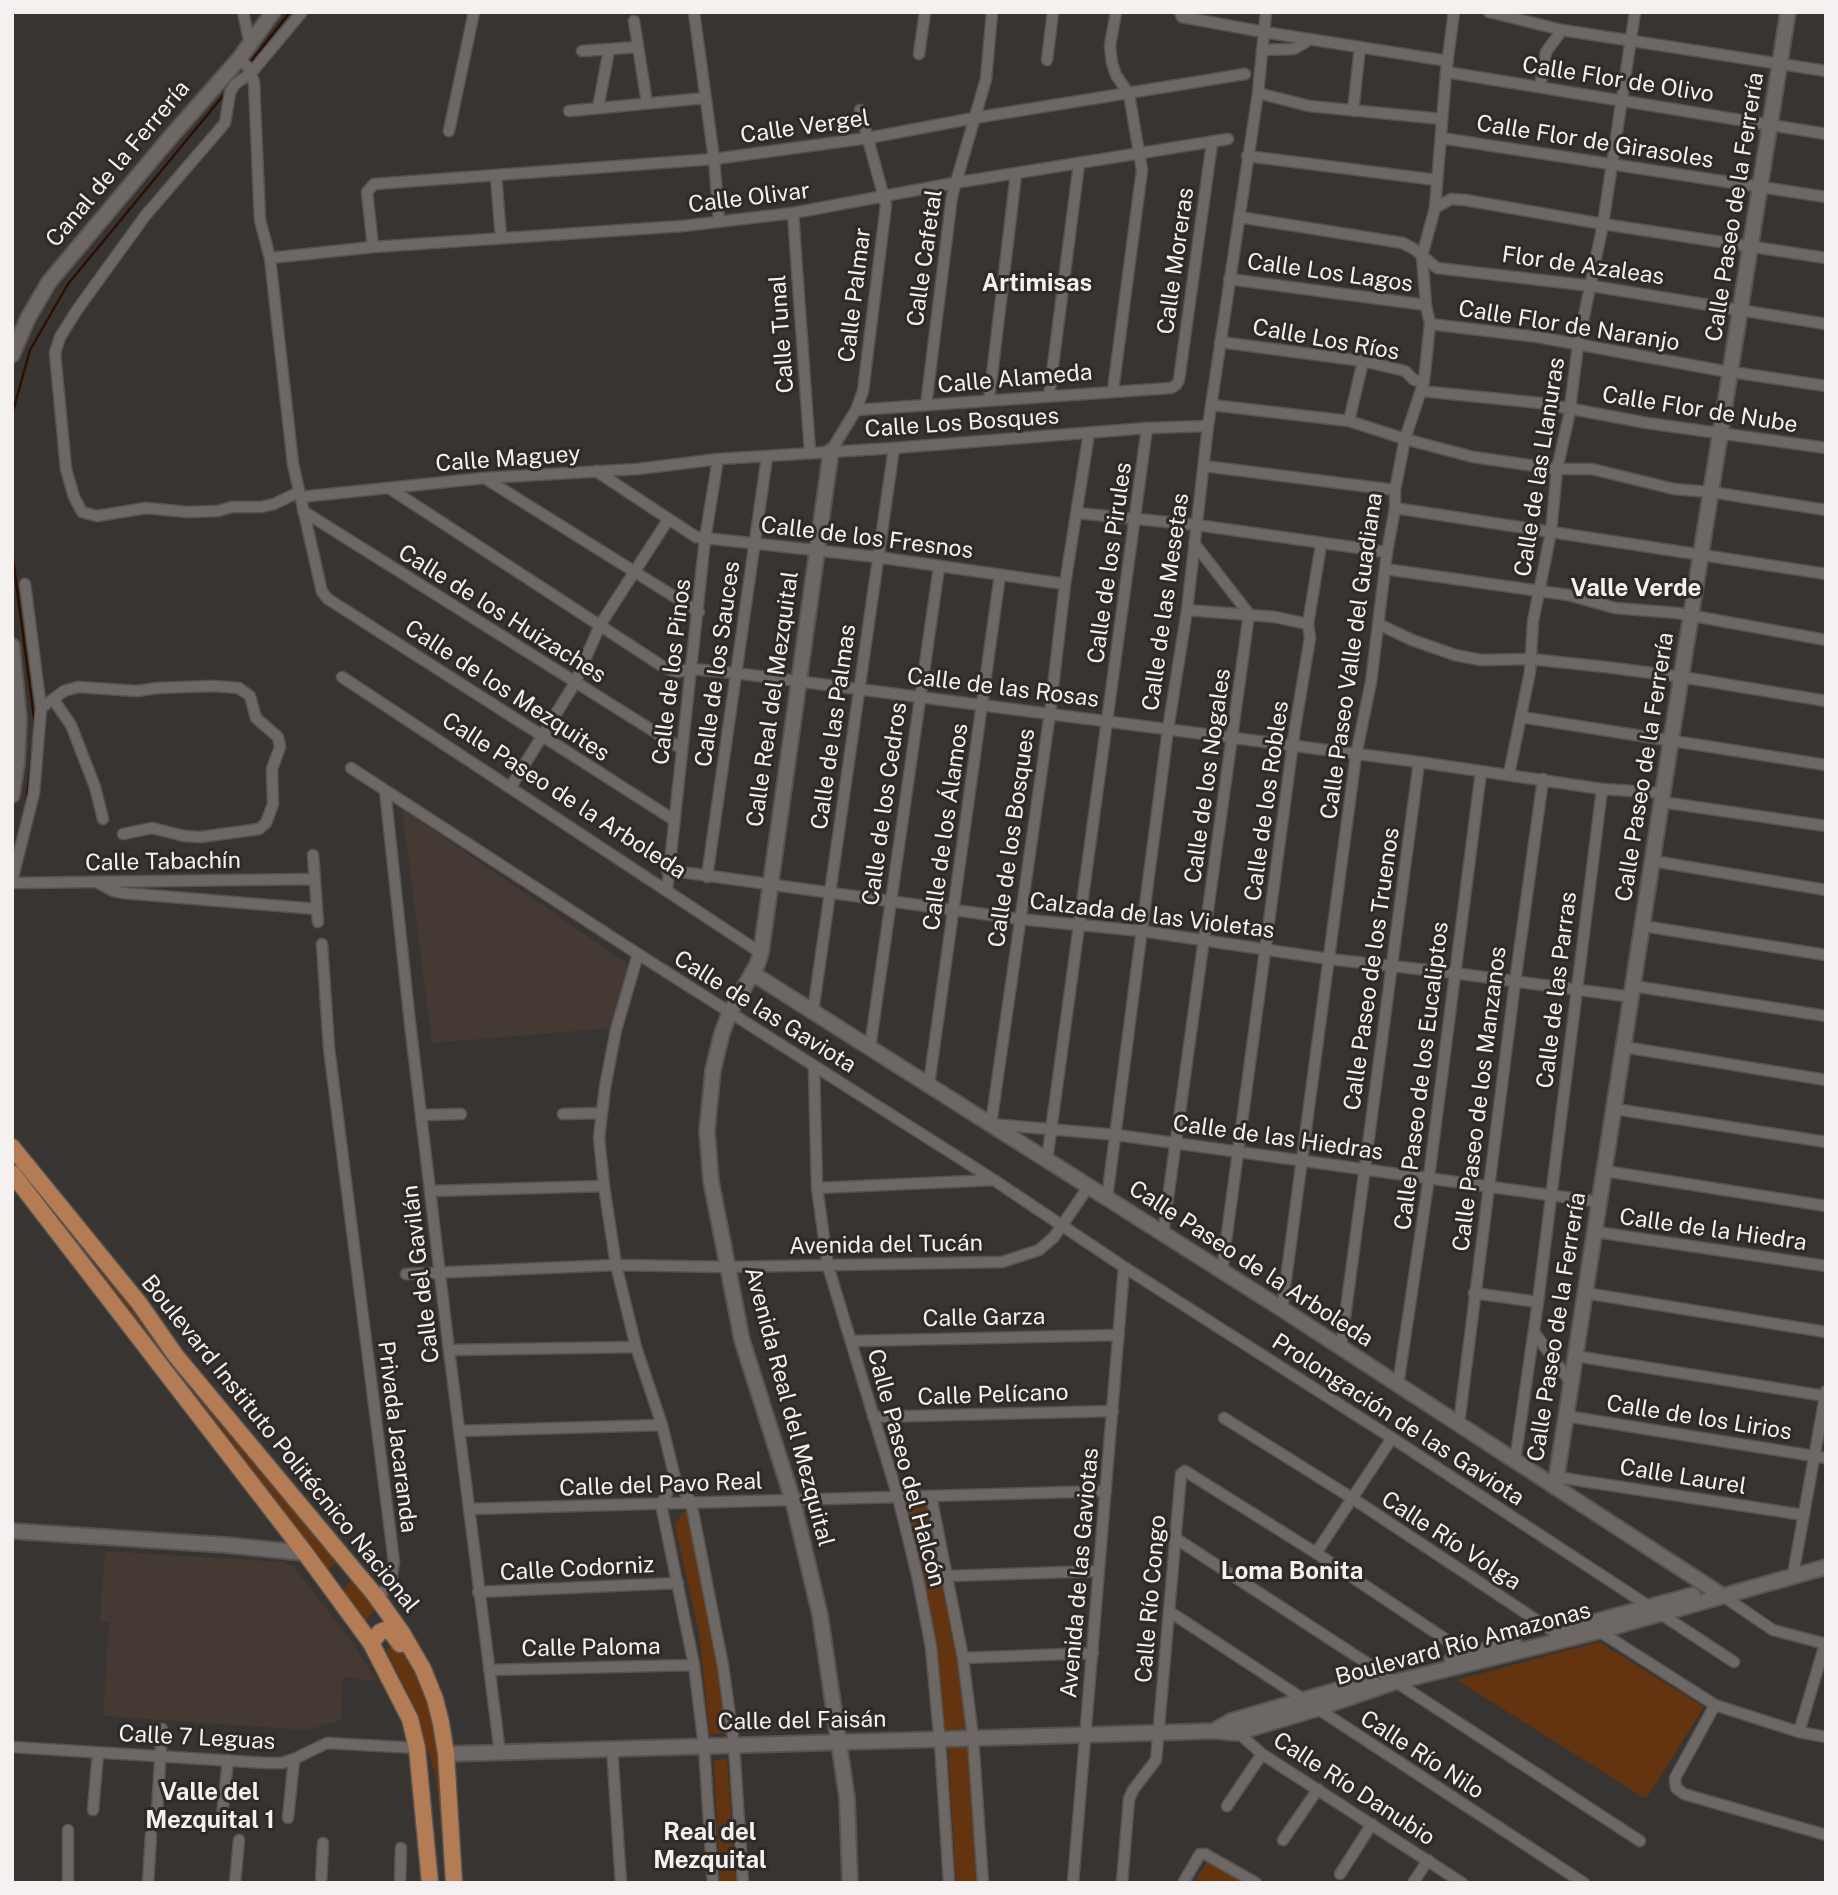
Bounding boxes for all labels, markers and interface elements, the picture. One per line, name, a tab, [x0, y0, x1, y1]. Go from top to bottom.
street label: Calle Flor de Olivo	[1520, 51, 1716, 109]
street label: Calle Paseo de la Ferrería	[1700, 70, 1770, 344]
street label: Canal de la Ferrería	[40, 75, 196, 253]
street label: Calle Vergel	[739, 104, 871, 150]
street label: Calle Flor de Girasoles	[1475, 110, 1715, 174]
street label: Calle Olivar	[687, 177, 811, 219]
street label: Calle Moreras	[1152, 186, 1200, 336]
street label: Calle Cafetal	[902, 188, 948, 328]
street label: Calle Palmar	[833, 226, 877, 364]
street label: Flor de Azaleas	[1500, 241, 1666, 291]
street label: Calle Los Lagos	[1245, 248, 1415, 298]
district label: Artimisas	[982, 270, 1092, 298]
street label: Calle Tunal	[764, 274, 800, 394]
street label: Calle Flor de Naranjo	[1456, 295, 1682, 357]
street label: Calle Los Ríos	[1250, 314, 1402, 366]
street label: Calle de las Llanuras	[1509, 355, 1571, 579]
street label: Calle Alameda	[936, 358, 1094, 400]
street label: Calle Flor de Nube	[1600, 381, 1800, 439]
street label: Calle Los Bosques	[864, 402, 1060, 444]
street label: Calle Maguey	[434, 440, 582, 478]
street label: Calle de los Pirules	[1082, 461, 1138, 665]
street label: Calle de las Mesetas	[1137, 491, 1195, 713]
street label: Calle Paseo Valle del Guadiana	[1315, 491, 1389, 821]
street label: Calle de los Fresnos	[759, 511, 975, 565]
street label: Calle de los Huizaches	[393, 539, 611, 689]
street label: Calle de los Sauces	[690, 559, 746, 769]
street label: Calle Real del Mezquital	[741, 569, 805, 829]
district label: Valle Verde	[1571, 575, 1701, 603]
street label: Calle de los Pinos	[647, 577, 697, 767]
street label: Calle de los Mezquites	[399, 614, 615, 768]
street label: Calle de las Palmas	[806, 623, 862, 831]
street label: Calle Paseo de la Ferrería	[1610, 630, 1680, 904]
street label: Calle de las Rosas	[905, 663, 1101, 713]
street label: Calle de los Nogales	[1179, 667, 1237, 885]
street label: Calle de los Robles	[1239, 699, 1295, 903]
street label: Calle de los Cedros	[857, 701, 913, 907]
street label: Calle Paseo de la Arboleda	[437, 707, 691, 885]
street label: Calle de los Álamos	[918, 721, 974, 933]
street label: Calle de los Bosques	[983, 727, 1041, 949]
street label: Calle Paseo de los Truenos	[1338, 826, 1406, 1112]
street label: Calle Tabachín	[85, 847, 241, 877]
street label: Calzada de las Violetas	[1028, 887, 1276, 945]
street label: Calle de las Parras	[1531, 890, 1583, 1090]
street label: Calle Paseo de los Eucaliptos	[1389, 920, 1455, 1232]
street label: Calle de las Gaviota	[669, 945, 861, 1079]
street label: Calle Paseo de los Manzanos	[1448, 945, 1512, 1253]
street label: Calle de las Hiedras	[1171, 1110, 1385, 1166]
street label: Calle Paseo de la Arboleda	[1124, 1175, 1378, 1353]
street label: Calle del Gavilán	[396, 1184, 446, 1364]
street label: Calle Paseo de la Ferrería	[1522, 1190, 1592, 1464]
street label: Calle de la Hiedra	[1617, 1203, 1809, 1257]
street label: Avenida del Tucán	[789, 1230, 983, 1260]
street label: Avenida Real del Mezquital	[738, 1264, 840, 1550]
street label: Boulevard Instituto Politécnico Nacional	[135, 1270, 425, 1618]
street label: Calle Garza	[922, 1303, 1046, 1333]
street label: Prolongación de las Gaviota	[1267, 1328, 1529, 1512]
street label: Privada Jacaranda	[372, 1339, 422, 1535]
street label: Calle Paseo del Halcón	[861, 1346, 951, 1590]
street label: Calle Pelícano	[917, 1379, 1069, 1411]
street label: Calle de los Lirios	[1604, 1390, 1794, 1446]
street label: Avenida de las Gaviotas	[1055, 1447, 1105, 1699]
street label: Calle Laurel	[1618, 1453, 1748, 1501]
street label: Calle del Pavo Real	[559, 1468, 763, 1502]
street label: Calle Río Volga	[1376, 1486, 1526, 1596]
street label: Calle Río Congo	[1130, 1514, 1172, 1684]
street label: Calle Codorniz	[499, 1551, 655, 1587]
district label: Loma Bonita	[1221, 1558, 1363, 1586]
street label: Boulevard Río Amazonas	[1332, 1597, 1594, 1691]
street label: Calle Paloma	[521, 1633, 661, 1663]
street label: Calle Río Nilo	[1355, 1705, 1489, 1805]
street label: Calle del Faisán	[717, 1706, 887, 1736]
street label: Calle 7 Leguas	[118, 1720, 276, 1756]
street label: Calle Río Danubio	[1268, 1726, 1440, 1852]
district label: Valle del Mezquital 1	[145, 1779, 275, 1835]
district label: Real del Mezquital	[653, 1819, 767, 1875]

